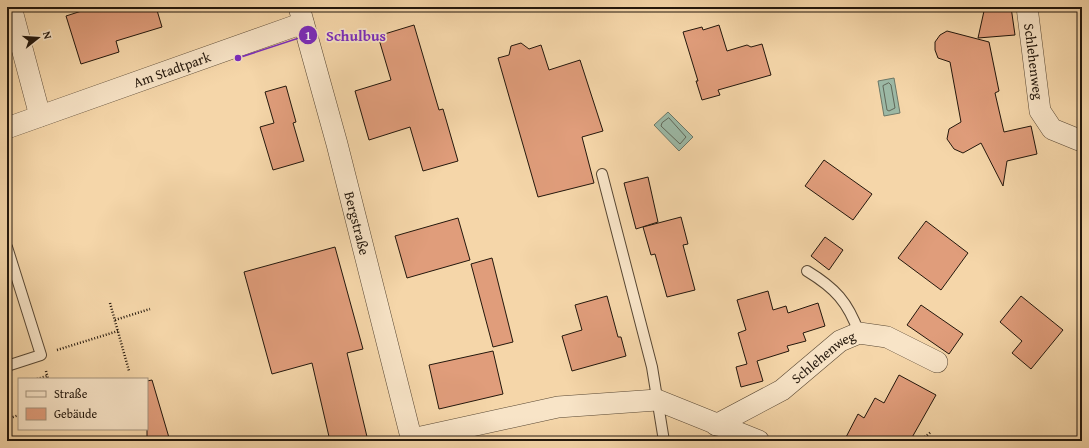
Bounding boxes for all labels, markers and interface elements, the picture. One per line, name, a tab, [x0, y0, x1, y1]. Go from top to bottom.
north arrow	[18, 18, 58, 58]
callout: Schulbus	[298, 22, 394, 49]
street label: Schlehenweg	[1019, 22, 1049, 101]
text: Schulbus	[326, 25, 386, 46]
text: 1	[305, 27, 311, 44]
text: N	[39, 29, 56, 42]
street label: Am Stadtpark	[130, 46, 214, 92]
street label: Bergstraße	[339, 189, 375, 258]
street label: Schlehenweg	[787, 326, 858, 388]
legend	[18, 378, 148, 430]
text: Straße	[54, 385, 88, 402]
text: Gebäude	[54, 405, 97, 422]

